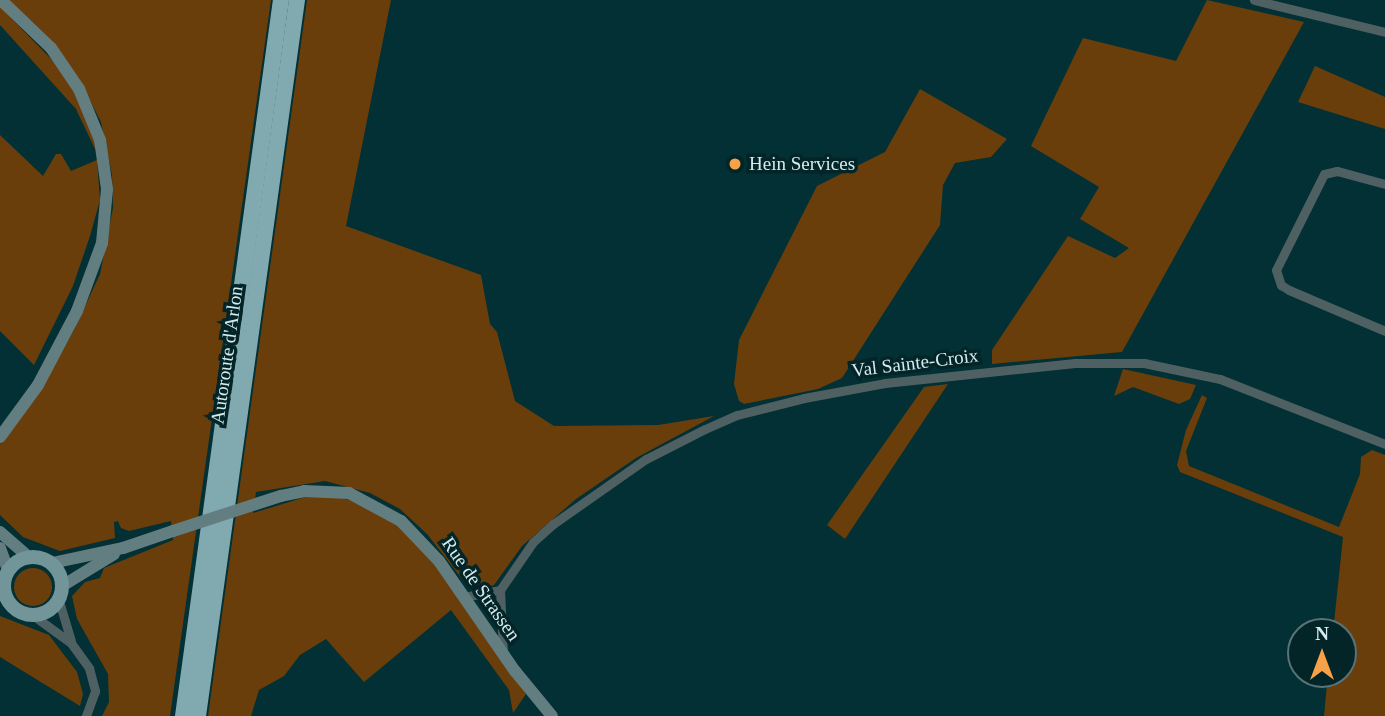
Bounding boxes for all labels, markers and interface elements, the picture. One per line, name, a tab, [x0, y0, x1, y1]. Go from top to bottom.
place label: Hein Services	[749, 153, 855, 175]
marker: Hein Services	[727, 156, 743, 172]
street label: Autoroute d'Arlon	[206, 285, 248, 425]
street label: Val Sainte-Croix	[850, 344, 980, 382]
street label: Rue de Strassen	[437, 533, 525, 645]
north arrow	[1287, 618, 1357, 688]
text: N	[1315, 623, 1329, 644]

